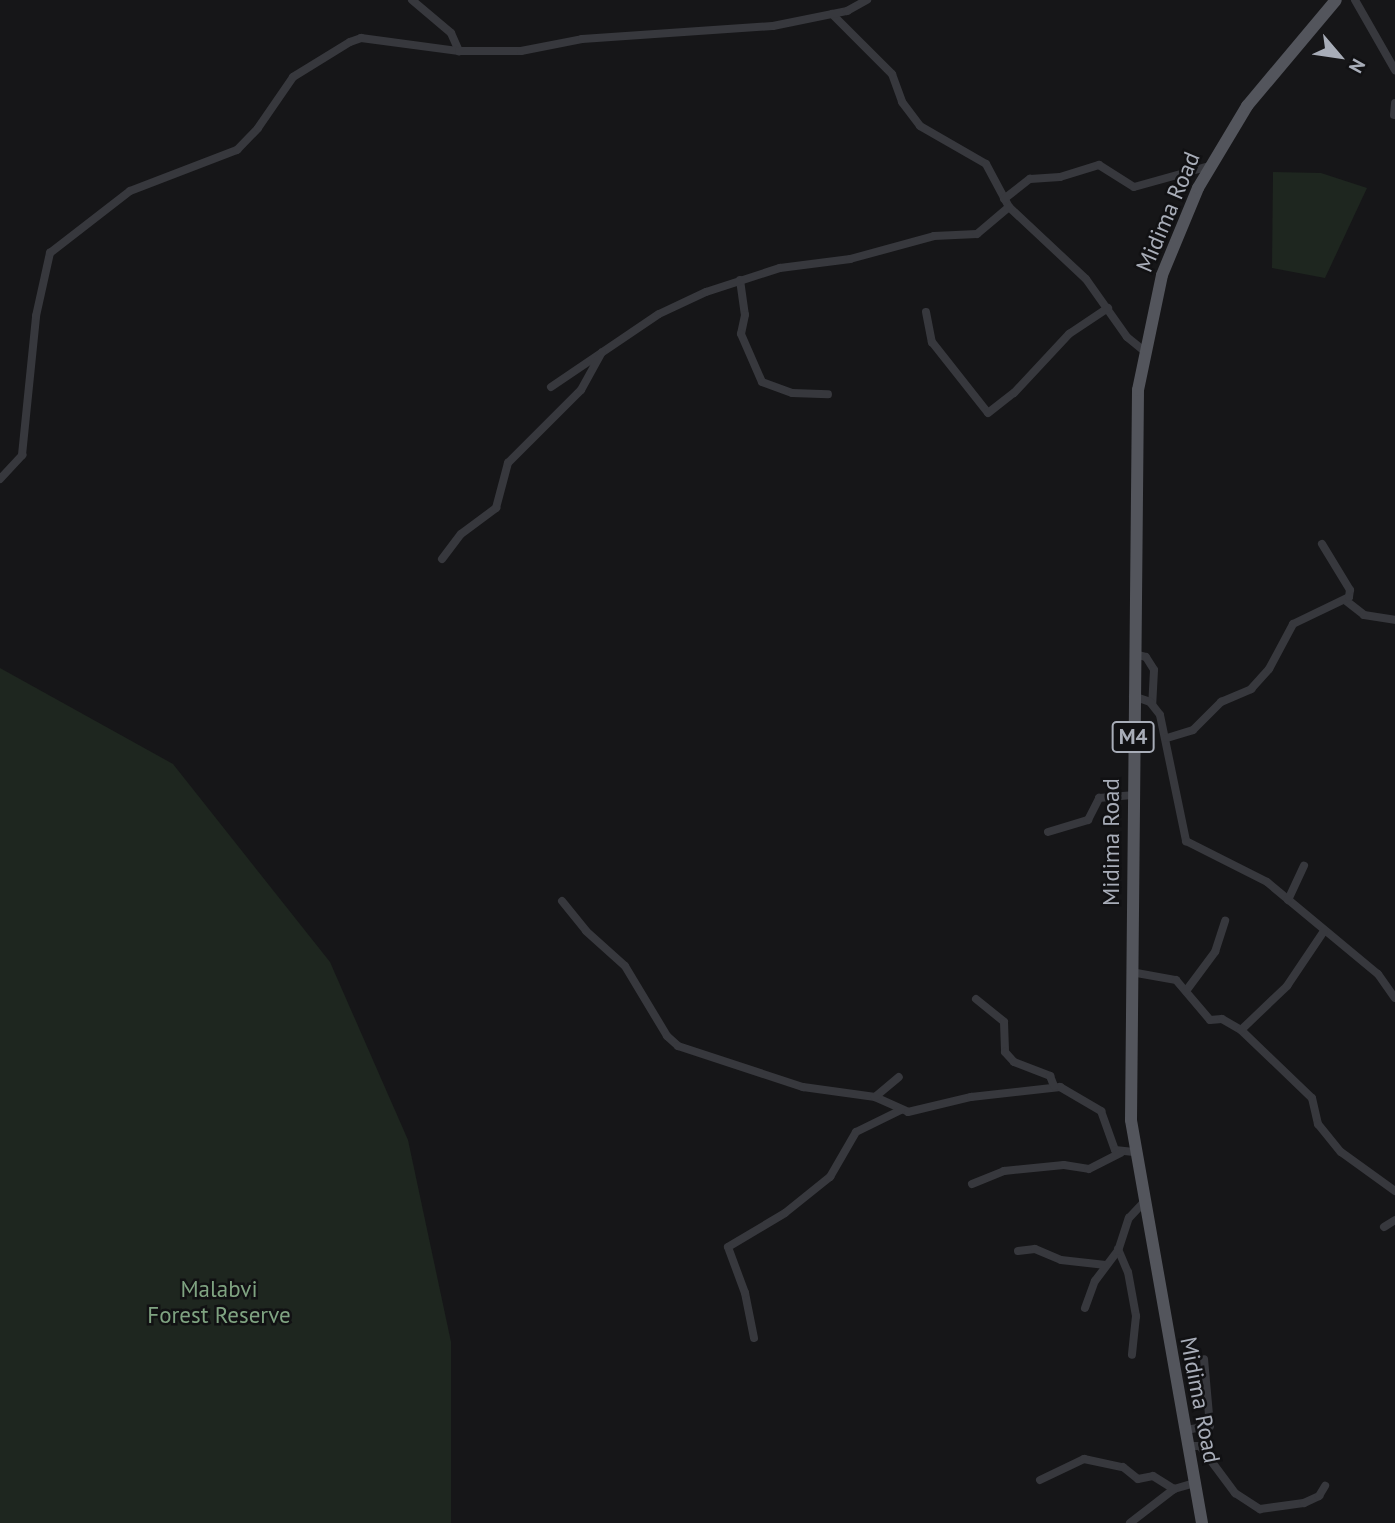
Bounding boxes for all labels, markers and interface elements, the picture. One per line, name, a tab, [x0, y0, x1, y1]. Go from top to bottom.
north arrow	[1304, 21, 1374, 91]
text: N	[1344, 55, 1371, 77]
street label: Midima Road	[1130, 148, 1206, 276]
road number: M4	[1110, 720, 1156, 754]
street label: Midima Road	[1097, 778, 1125, 906]
park label: Malabvi Forest Reserve	[147, 1275, 291, 1329]
street label: Midima Road	[1174, 1335, 1226, 1465]

